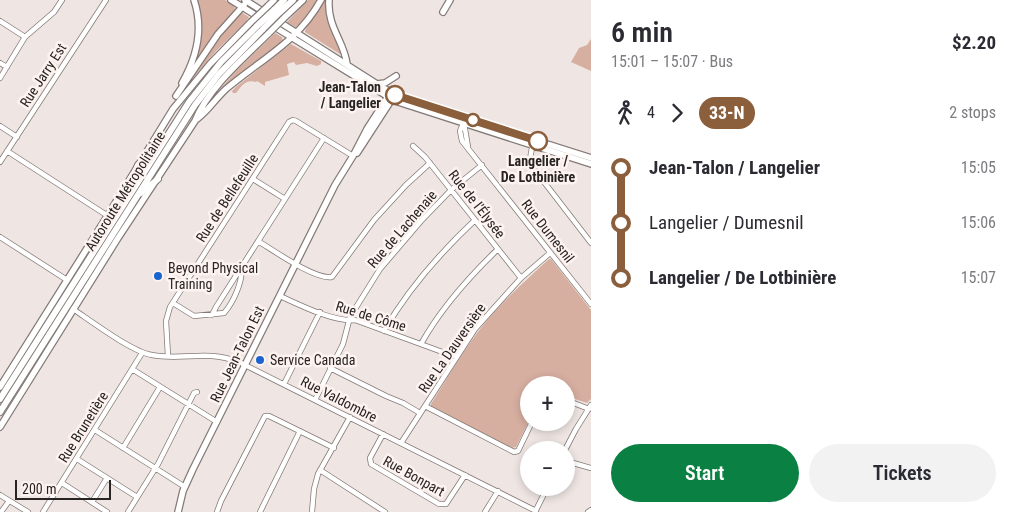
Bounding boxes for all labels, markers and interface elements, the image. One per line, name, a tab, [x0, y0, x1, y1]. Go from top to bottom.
text: 6 min	[611, 16, 673, 49]
text: $2.20	[952, 31, 996, 54]
street label: Rue Jarry Est	[17, 40, 69, 110]
text: 15:01 – 15:07 · Bus	[611, 52, 733, 71]
place label: Jean-Talon / Langelier	[318, 79, 381, 111]
marker: Jean-Talon / Langelier	[385, 85, 405, 105]
icon: walk	[611, 99, 639, 127]
icon: forward	[663, 99, 691, 127]
text: 33-N	[709, 102, 745, 123]
text: 4	[647, 103, 655, 122]
text: 2 stops	[949, 103, 996, 122]
unlabelled marker	[466, 113, 480, 127]
street label: Autoroute Métropolitaine	[82, 128, 169, 254]
marker: Langelier / De Lotbinière	[528, 131, 548, 151]
street label: Rue de Bellefeuille	[193, 151, 262, 245]
place label: Langelier / De Lotbinière	[501, 153, 576, 185]
text: Jean-Talon / Langelier	[649, 156, 820, 179]
text: 15:05	[961, 158, 996, 177]
street label: Rue de l'Élysée	[445, 166, 510, 242]
street label: Rue de Lachenaie	[364, 187, 440, 271]
street label: Rue Dumesnil	[518, 196, 578, 266]
text: Langelier / Dumesnil	[649, 211, 804, 234]
text: 15:06	[961, 213, 996, 232]
place label: Beyond Physical Training	[168, 260, 258, 292]
text: Langelier / De Lotbinière	[649, 266, 836, 289]
text: 15:07	[961, 268, 996, 287]
marker: Beyond Physical Training	[152, 270, 164, 282]
street label: Rue de Côme	[334, 298, 409, 334]
street label: Rue La Dauversière	[415, 300, 489, 396]
street label: Rue Jean-Talon Est	[207, 303, 267, 405]
place label: Service Canada	[270, 352, 355, 368]
marker: Service Canada	[254, 354, 266, 366]
street label: Rue Valdombre	[298, 373, 380, 425]
map controls	[520, 376, 575, 496]
button: +	[520, 376, 575, 431]
street label: Rue Brunetière	[55, 388, 111, 465]
button: −	[520, 441, 575, 496]
button: Start	[611, 444, 799, 502]
button: Tickets	[809, 444, 996, 502]
street label: Rue Bonpart	[380, 453, 448, 499]
scale bar	[15, 477, 111, 500]
text: 200 m	[22, 481, 57, 497]

